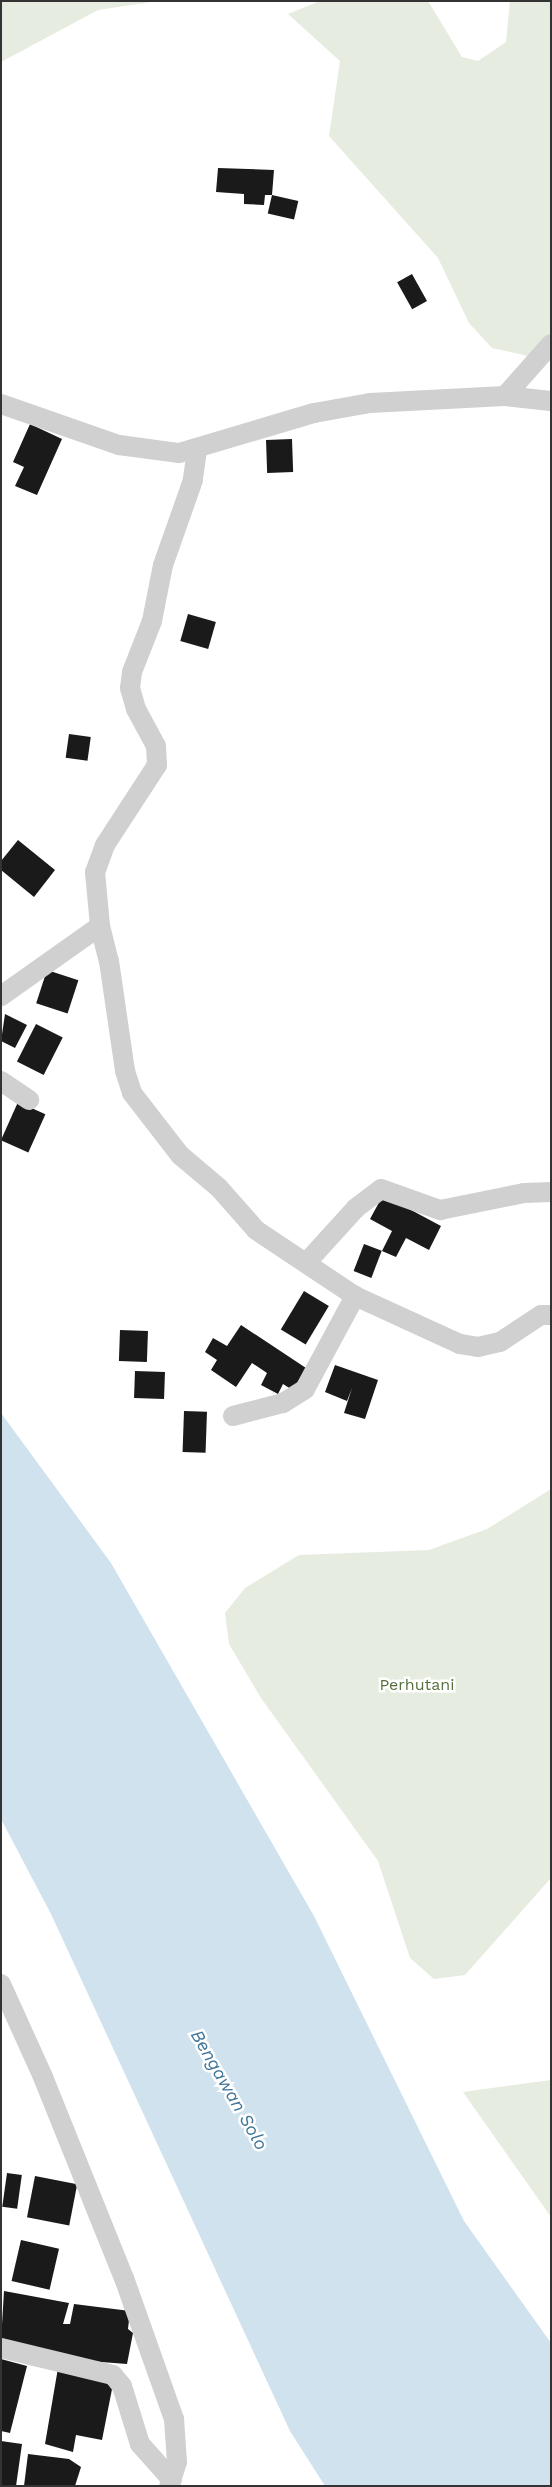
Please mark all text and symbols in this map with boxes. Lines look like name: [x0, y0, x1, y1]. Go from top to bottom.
park label: Perhutani: [379, 1675, 455, 1695]
water label: Bengawan Solo: [186, 2026, 272, 2154]

